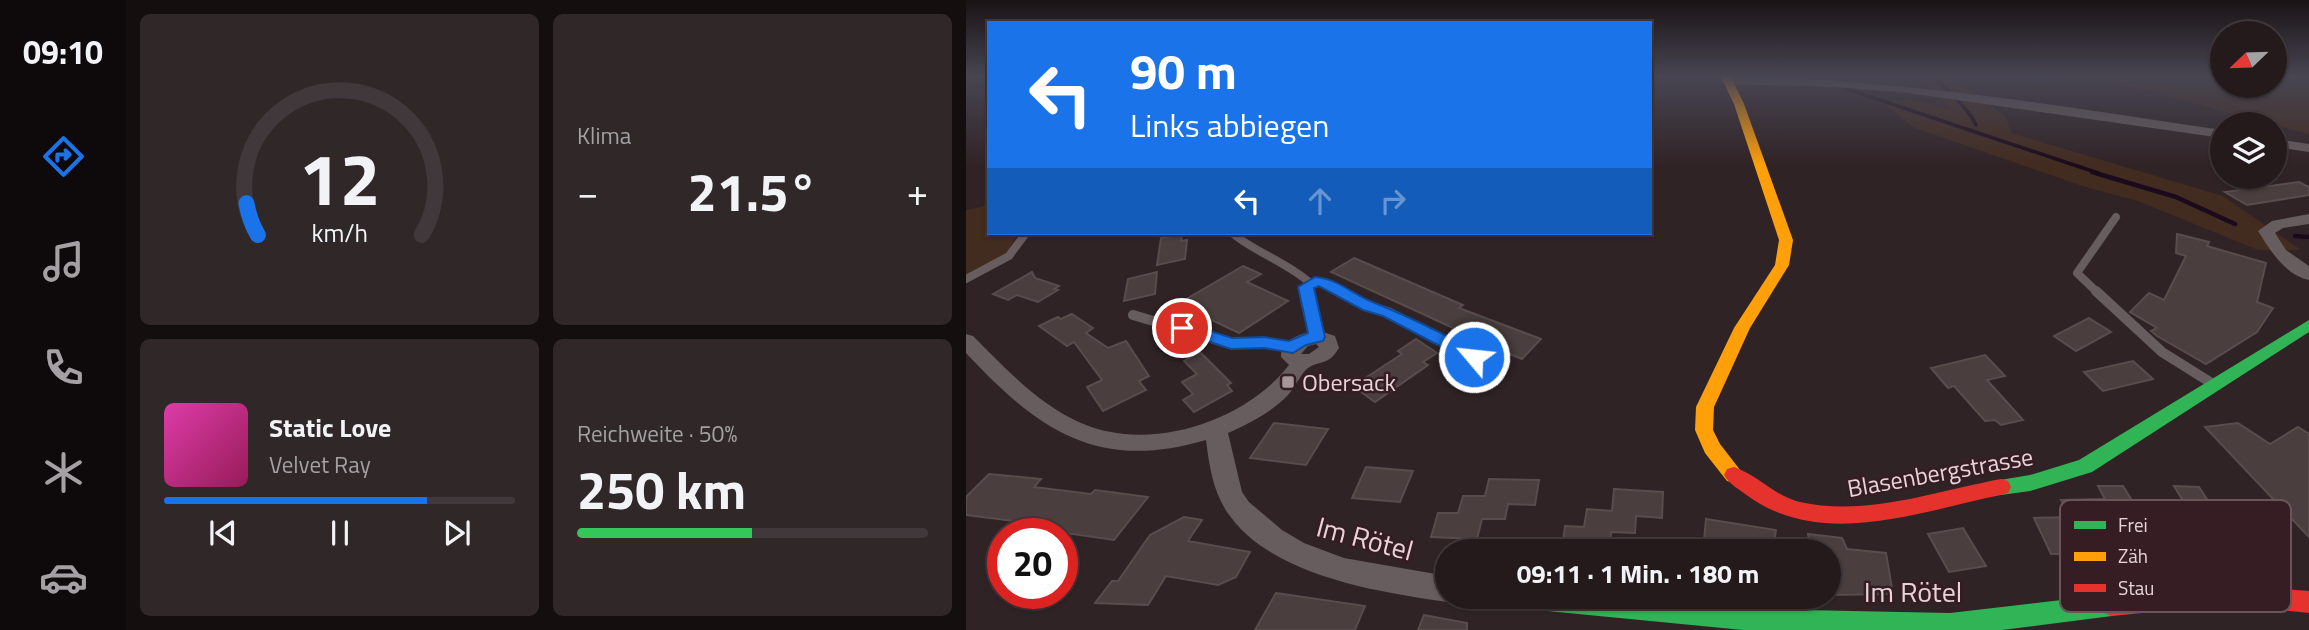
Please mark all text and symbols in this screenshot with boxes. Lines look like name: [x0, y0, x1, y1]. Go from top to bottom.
north arrow: [2210, 21, 2287, 98]
map controls: [2210, 21, 2287, 189]
text: 09:10: [23, 28, 103, 76]
text: 90 m: [1130, 33, 1237, 108]
icon: left: [1015, 49, 1106, 140]
text: Links abbiegen: [1130, 101, 1329, 149]
button: layers: [2210, 112, 2287, 189]
text: Klima: [577, 118, 631, 153]
text: 12: [299, 124, 380, 234]
icon: directions: [39, 132, 88, 181]
text: 21.5°: [688, 152, 817, 231]
text: −: [577, 163, 598, 221]
text: +: [907, 163, 928, 221]
icon: left: [1228, 182, 1266, 220]
icon: ahead: [1301, 182, 1339, 220]
icon: right: [1374, 182, 1412, 220]
text: km/h: [311, 214, 368, 252]
icon: music: [39, 237, 88, 286]
pin: [1152, 298, 1212, 358]
icon: arrive: [1163, 309, 1201, 347]
position arrow: [1437, 320, 1511, 394]
icon: phone: [39, 343, 88, 392]
place label: Obersack: [1302, 364, 1397, 400]
marker: Obersack: [1280, 374, 1296, 390]
text: Static Love: [269, 408, 391, 447]
text: Reichweite · 50%: [577, 416, 737, 451]
street label: Blasenbergstrasse: [1844, 438, 2036, 506]
text: Velvet Ray: [269, 447, 371, 482]
icon: climate: [39, 448, 88, 497]
text: 250 km: [577, 450, 746, 529]
legend: [2060, 500, 2291, 612]
street label: Im Rötel: [1312, 504, 1418, 572]
text: Frei: [2118, 510, 2148, 539]
icon: previous: [204, 514, 242, 552]
icon: pause: [321, 514, 359, 552]
icon: next: [438, 514, 476, 552]
speed limit sign: 20: [987, 518, 1078, 609]
text: Zäh: [2118, 541, 2148, 570]
icon: car: [39, 553, 88, 602]
text: 09:11 · 1 Min. · 180 m: [1517, 554, 1759, 593]
street label: Im Rötel: [1864, 570, 1962, 613]
text: Stau: [2118, 573, 2154, 602]

